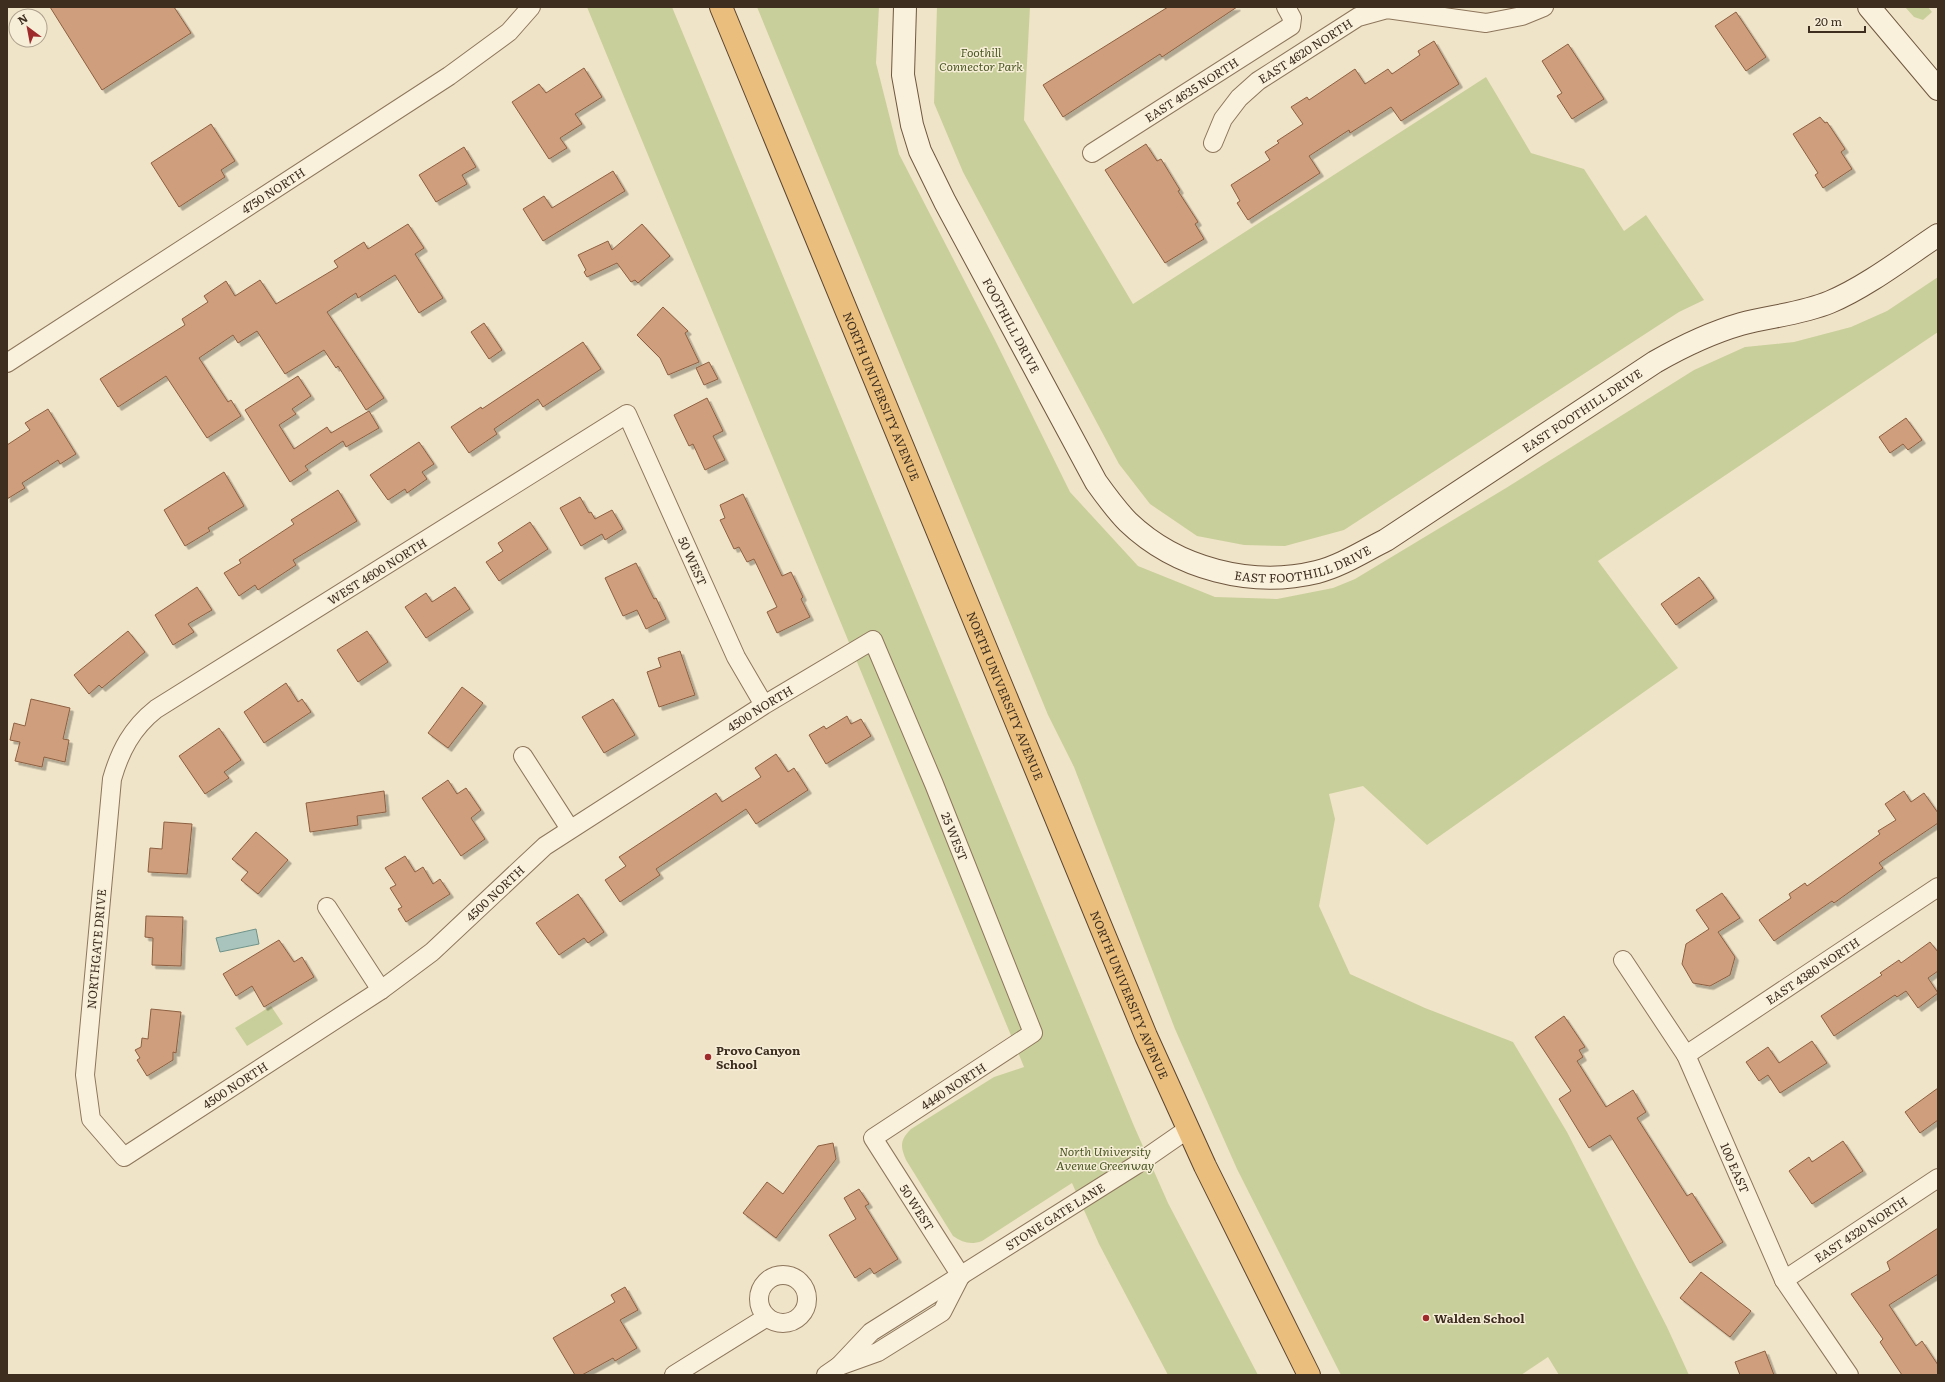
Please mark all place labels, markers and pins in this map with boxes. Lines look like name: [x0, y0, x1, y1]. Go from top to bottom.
place label: Provo Canyon School: [716, 1041, 801, 1073]
marker: Provo Canyon School: [703, 1052, 713, 1062]
place label: Walden School: [1434, 1309, 1525, 1327]
marker: Walden School: [1421, 1313, 1431, 1323]

